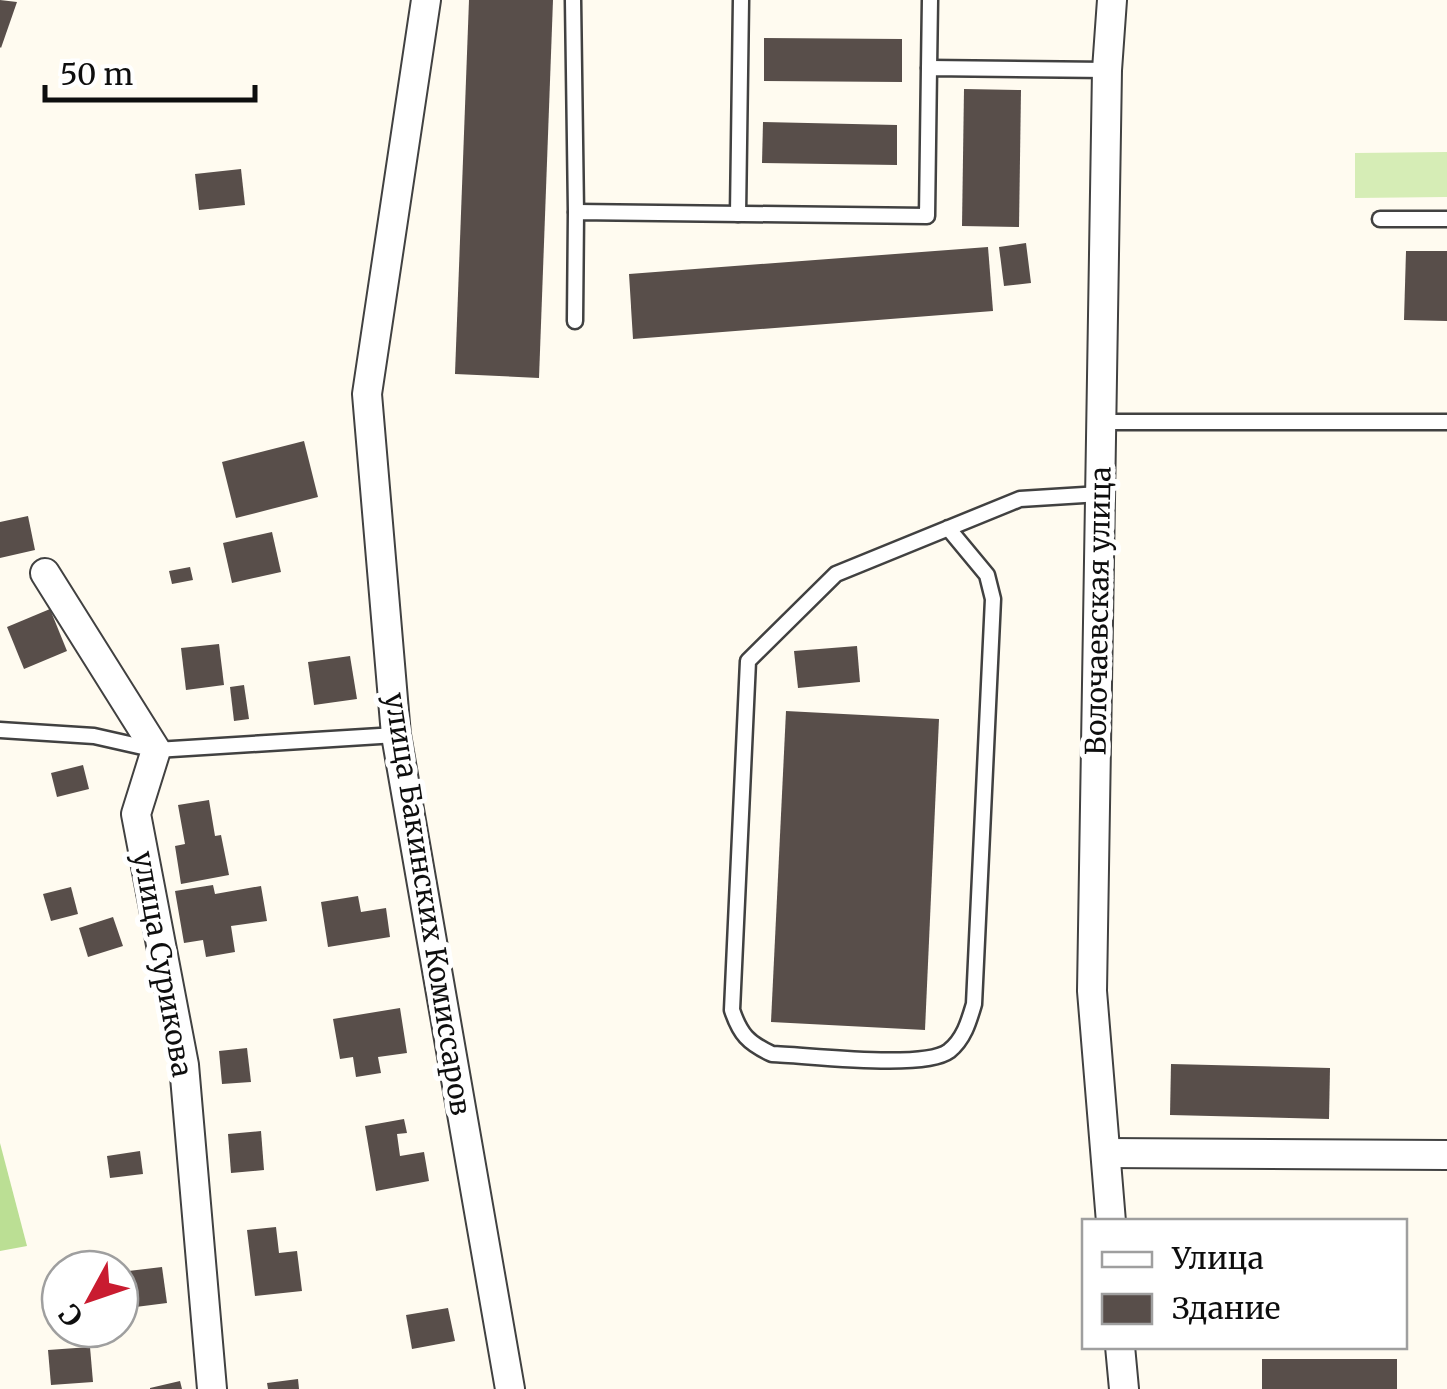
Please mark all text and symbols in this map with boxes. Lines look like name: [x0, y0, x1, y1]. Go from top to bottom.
scale bar: [45, 40, 255, 102]
text: 50 m: [60, 55, 133, 93]
street label: Волочаевская улица: [1077, 466, 1119, 756]
street label: улица Бакинских Комиссаров: [377, 690, 479, 1118]
street label: улица Сурикова: [125, 848, 201, 1080]
legend: [1082, 1219, 1407, 1349]
text: Улица: [1171, 1239, 1264, 1277]
north arrow: [40, 1249, 140, 1349]
text: Здание: [1172, 1289, 1280, 1327]
text: С: [51, 1296, 91, 1334]

